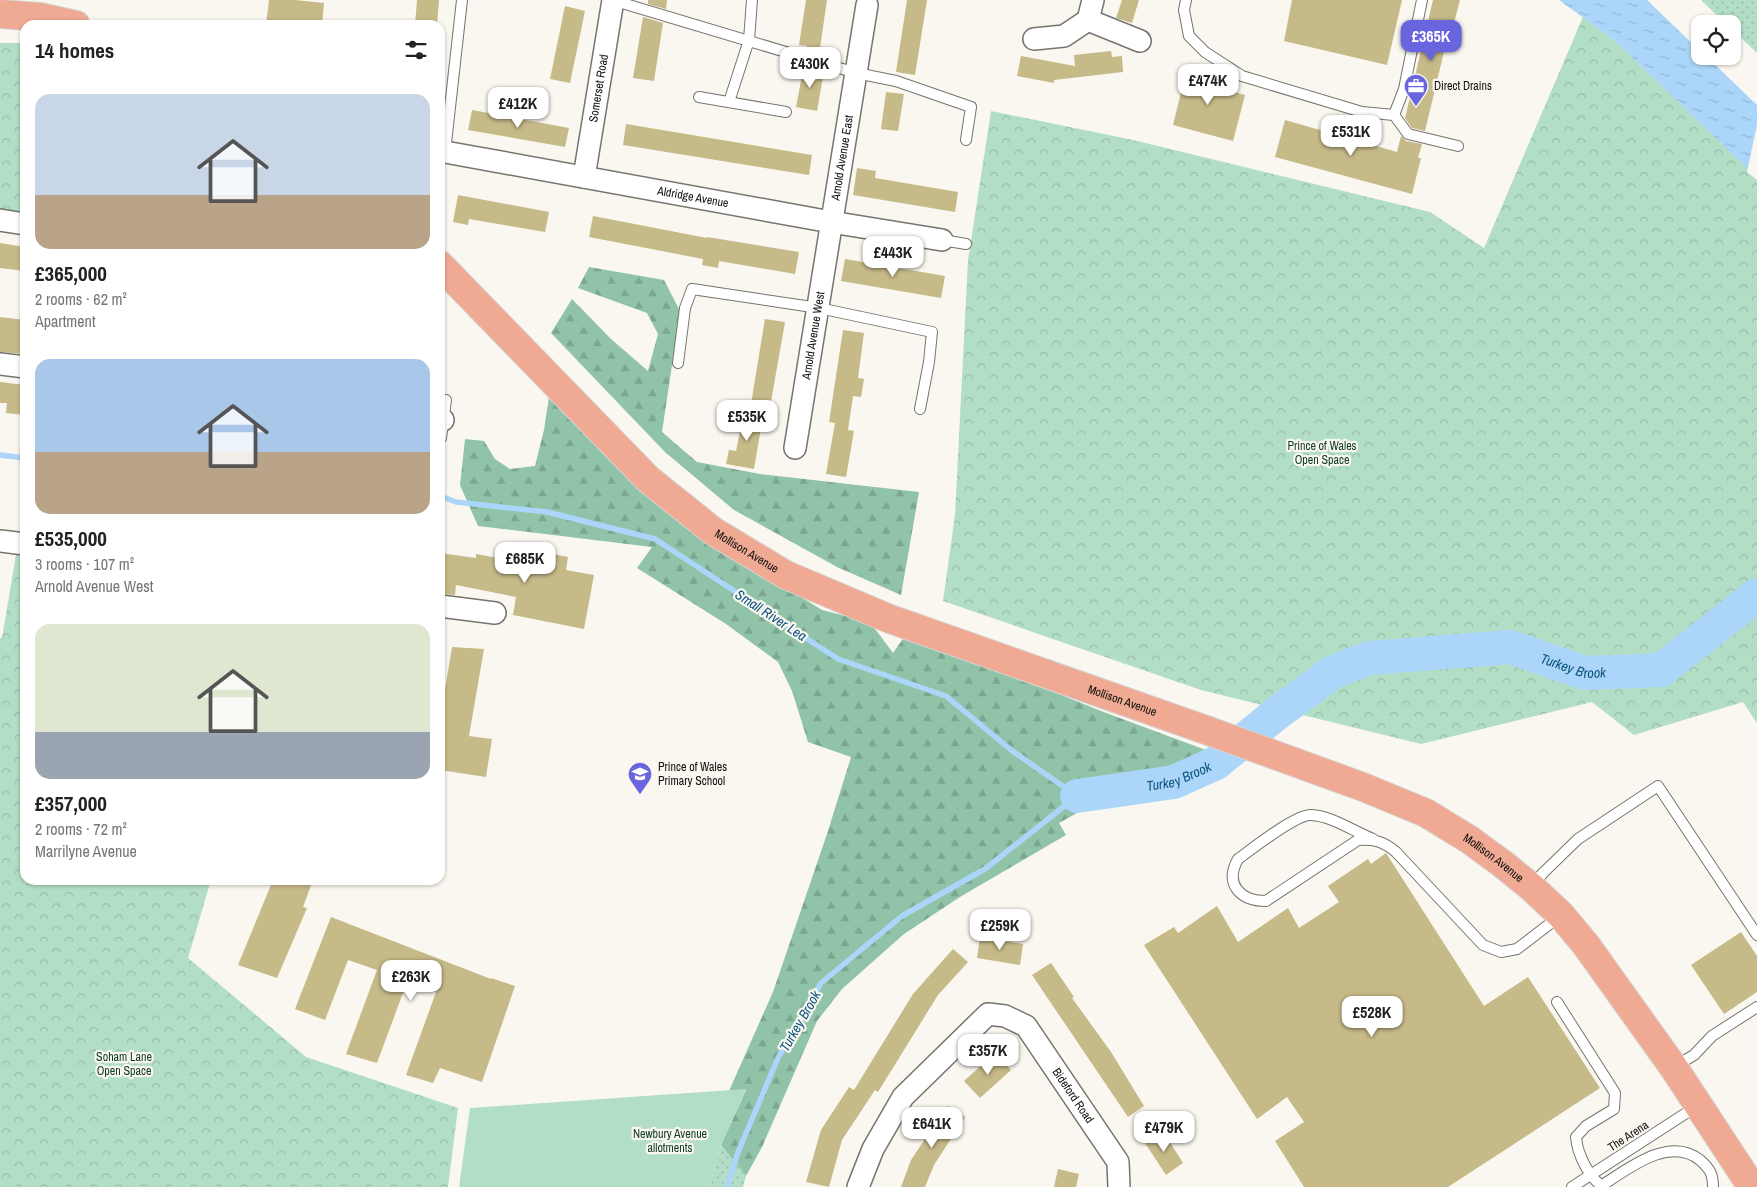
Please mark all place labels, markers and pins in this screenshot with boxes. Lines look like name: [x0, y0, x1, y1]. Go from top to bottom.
pin: £365K: [1396, 20, 1466, 62]
pin: £430K: [775, 46, 845, 89]
pin: £474K: [1173, 64, 1243, 106]
office icon: Direct Drains: [1403, 73, 1429, 107]
place label: Direct Drains: [1434, 78, 1492, 94]
pin: £412K: [483, 86, 553, 129]
pin: £531K: [1316, 114, 1386, 157]
pin: £443K: [858, 236, 928, 278]
pin: £535K: [712, 400, 782, 442]
pin: £685K: [490, 542, 560, 584]
place label: Prince of Wales Primary School: [658, 759, 727, 789]
school or university icon: Prince of Wales Primary School: [627, 761, 653, 795]
pin: £259K: [965, 908, 1035, 951]
pin: £263K: [376, 960, 446, 1002]
pin: £528K: [1337, 996, 1407, 1038]
pin: £357K: [953, 1034, 1023, 1076]
pin: £641K: [897, 1106, 967, 1149]
pin: £479K: [1129, 1110, 1199, 1153]

